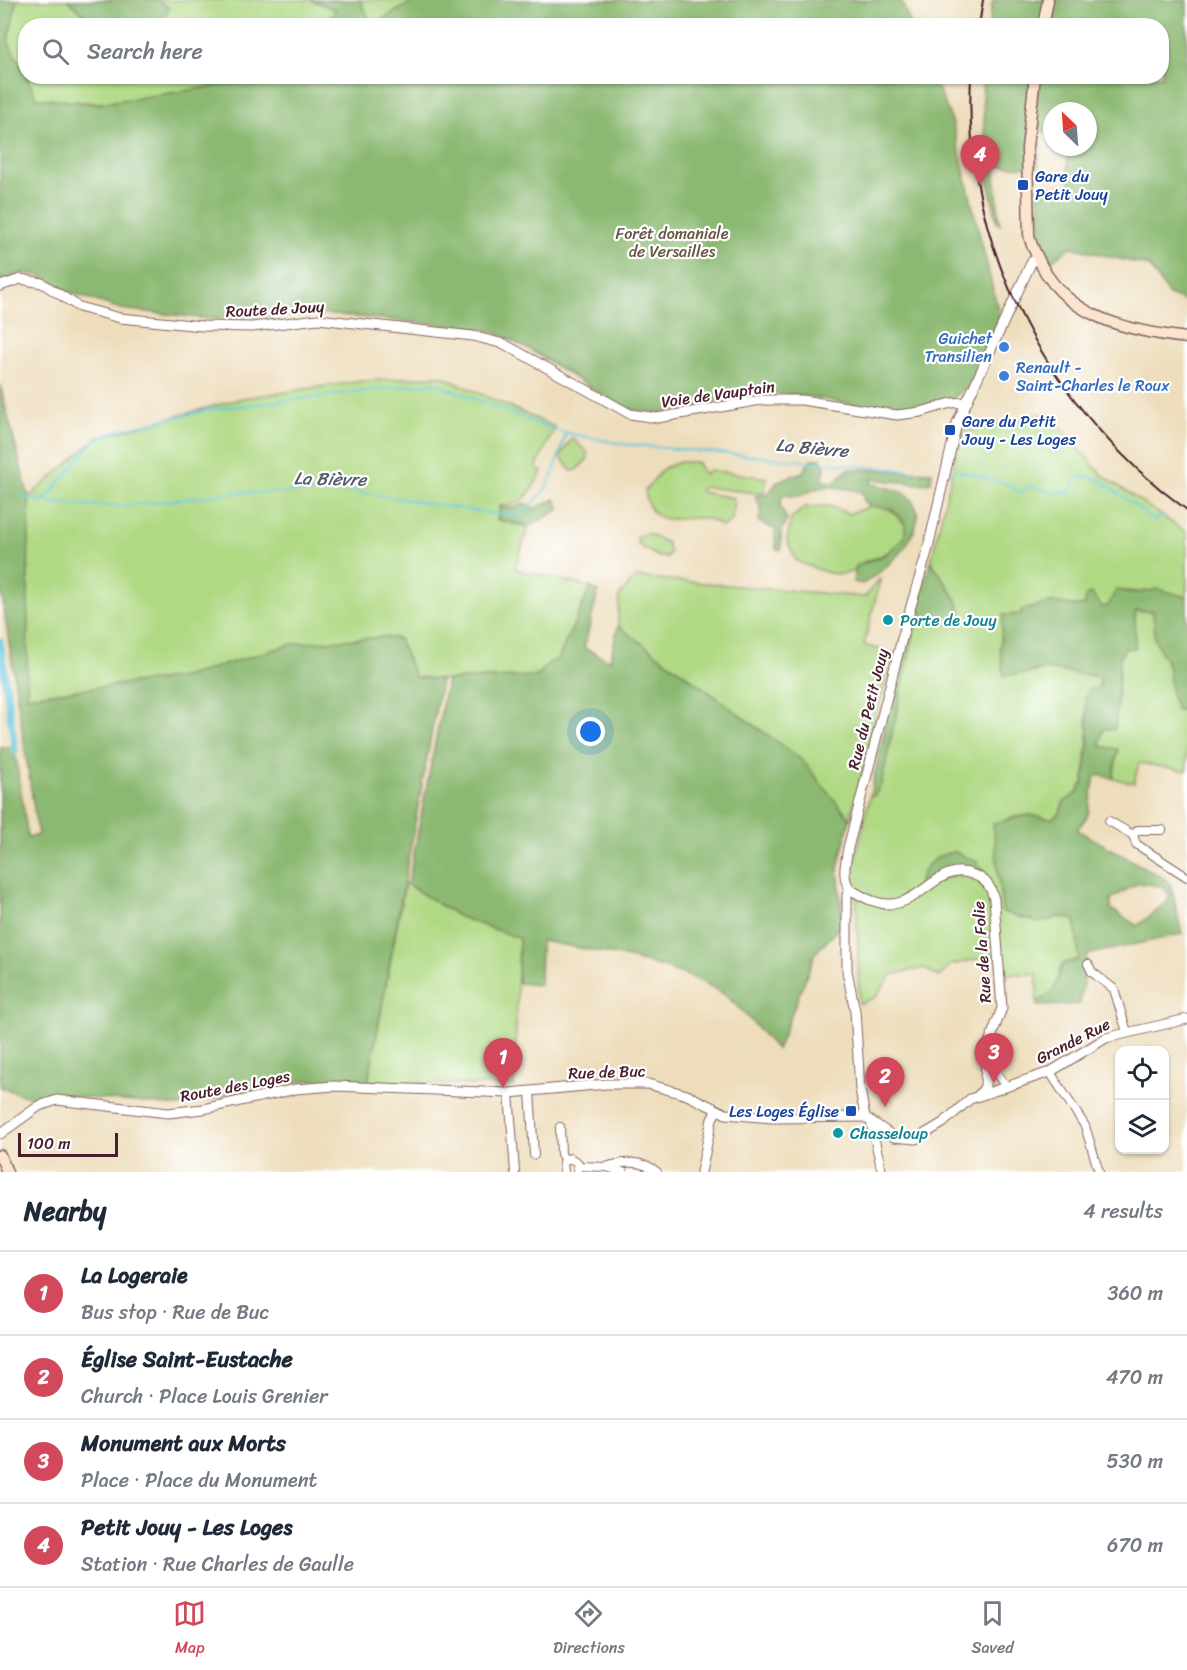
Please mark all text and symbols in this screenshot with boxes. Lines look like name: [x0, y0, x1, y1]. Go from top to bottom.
search box: [18, 18, 1169, 84]
text: Search here: [87, 32, 203, 71]
icon: search: [39, 35, 72, 68]
north arrow: [1043, 102, 1097, 156]
pin: 4: [960, 136, 1000, 185]
place label: Gare du Petit Jouy: [1035, 162, 1108, 209]
marker: Gare du Petit Jouy: [1016, 178, 1030, 192]
park label: Forêt domaniale de Versailles: [615, 219, 729, 266]
street label: Route de Jouy: [225, 292, 326, 326]
place label: Guichet Transilien: [925, 324, 993, 371]
marker: Guichet Transilien: [997, 340, 1011, 354]
place label: Renault - Saint-Charles le Roux: [1016, 353, 1170, 400]
marker: Renault - Saint-Charles le Roux: [997, 369, 1011, 383]
street label: Voie de Vauptain: [659, 372, 777, 416]
place label: Gare du Petit Jouy - Les Loges: [961, 407, 1077, 454]
marker: Gare du Petit Jouy - Les Loges: [943, 423, 957, 437]
water label: La Bièvre: [775, 429, 852, 467]
water label: La Bièvre: [294, 462, 369, 496]
place label: Porte de Jouy: [900, 606, 997, 635]
marker: Porte de Jouy: [881, 613, 895, 627]
street label: Rue du Petit Jouy: [839, 645, 897, 773]
your location: [576, 717, 605, 746]
street label: Rue de la Folie: [964, 900, 1000, 1004]
street label: Grande Rue: [1031, 1010, 1115, 1072]
pin: 3: [974, 1034, 1014, 1083]
pin: 1: [484, 1038, 522, 1088]
map controls: [1115, 1046, 1169, 1154]
button: locate: [1115, 1046, 1169, 1100]
street label: Rue de Buc: [568, 1056, 646, 1088]
pin: 2: [866, 1058, 904, 1107]
street label: Route des Loges: [178, 1061, 293, 1111]
place label: Les Loges Église: [729, 1097, 839, 1126]
button: layers: [1115, 1100, 1169, 1154]
marker: Les Loges Église: [844, 1104, 858, 1118]
place label: Chasseloup: [850, 1119, 929, 1148]
marker: Chasseloup: [831, 1126, 845, 1140]
text: 100 m: [27, 1129, 71, 1158]
scale bar: [18, 1130, 118, 1158]
text: Nearby: [24, 1188, 106, 1234]
text: 4 results: [1083, 1194, 1163, 1229]
text: La Logeraie: [81, 1256, 188, 1295]
text: 1: [39, 1276, 48, 1311]
text: 360 m: [1107, 1276, 1163, 1311]
text: Bus stop · Rue de Buc: [81, 1295, 270, 1330]
text: Église Saint-Eustache: [81, 1340, 293, 1379]
text: 2: [38, 1360, 49, 1395]
text: 470 m: [1106, 1360, 1163, 1395]
text: Church · Place Louis Grenier: [81, 1379, 327, 1414]
text: Monument aux Morts: [81, 1424, 286, 1463]
text: 3: [38, 1444, 49, 1479]
text: 530 m: [1107, 1444, 1163, 1479]
text: Place · Place du Monument: [81, 1463, 317, 1498]
text: Petit Jouy - Les Loges: [81, 1508, 292, 1547]
text: 4: [37, 1528, 50, 1563]
text: 670 m: [1107, 1528, 1163, 1563]
text: Station · Rue Charles de Gaulle: [81, 1547, 354, 1582]
tab: Map: [173, 1597, 206, 1662]
tab: Directions: [553, 1597, 625, 1662]
tab: Saved: [971, 1597, 1014, 1662]

